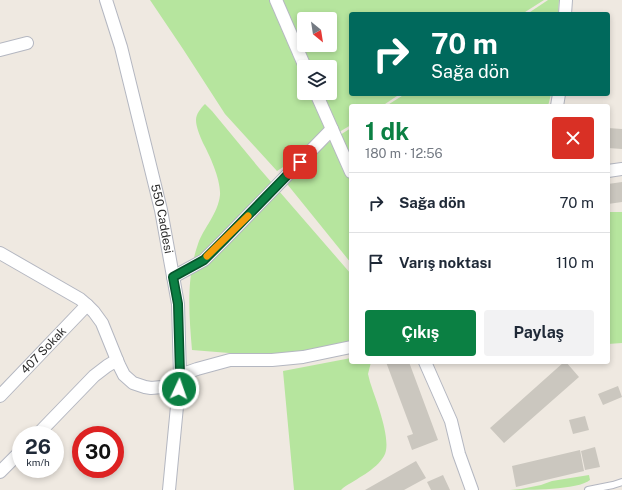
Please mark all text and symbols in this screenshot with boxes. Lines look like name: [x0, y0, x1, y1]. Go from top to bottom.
north arrow: [297, 12, 337, 52]
map controls: [297, 12, 337, 100]
text: 70 m: [431, 27, 498, 60]
icon: right: [365, 28, 417, 80]
button: layers: [297, 60, 337, 100]
text: Sağa dön: [431, 61, 509, 82]
text: 1 dk: [365, 117, 409, 145]
button: close: [552, 117, 594, 159]
pin: [283, 145, 317, 179]
text: 180 m · 12:56: [365, 146, 443, 161]
icon: arrive: [289, 151, 311, 173]
street label: 550 Caddesi: [148, 183, 176, 255]
icon: right: [365, 192, 387, 214]
text: Sağa dön: [399, 194, 465, 211]
text: 70 m: [559, 194, 594, 211]
icon: arrive: [365, 252, 387, 274]
text: Varış noktası: [399, 254, 491, 271]
text: 110 m: [556, 254, 594, 271]
button: Çıkış: [365, 310, 476, 356]
button: Paylaş: [484, 310, 594, 356]
street label: 407 Sokak: [18, 324, 69, 377]
position arrow: [158, 368, 200, 410]
speed limit sign: 30: [72, 426, 124, 478]
text: 26: [25, 435, 51, 459]
text: km/h: [26, 456, 50, 468]

